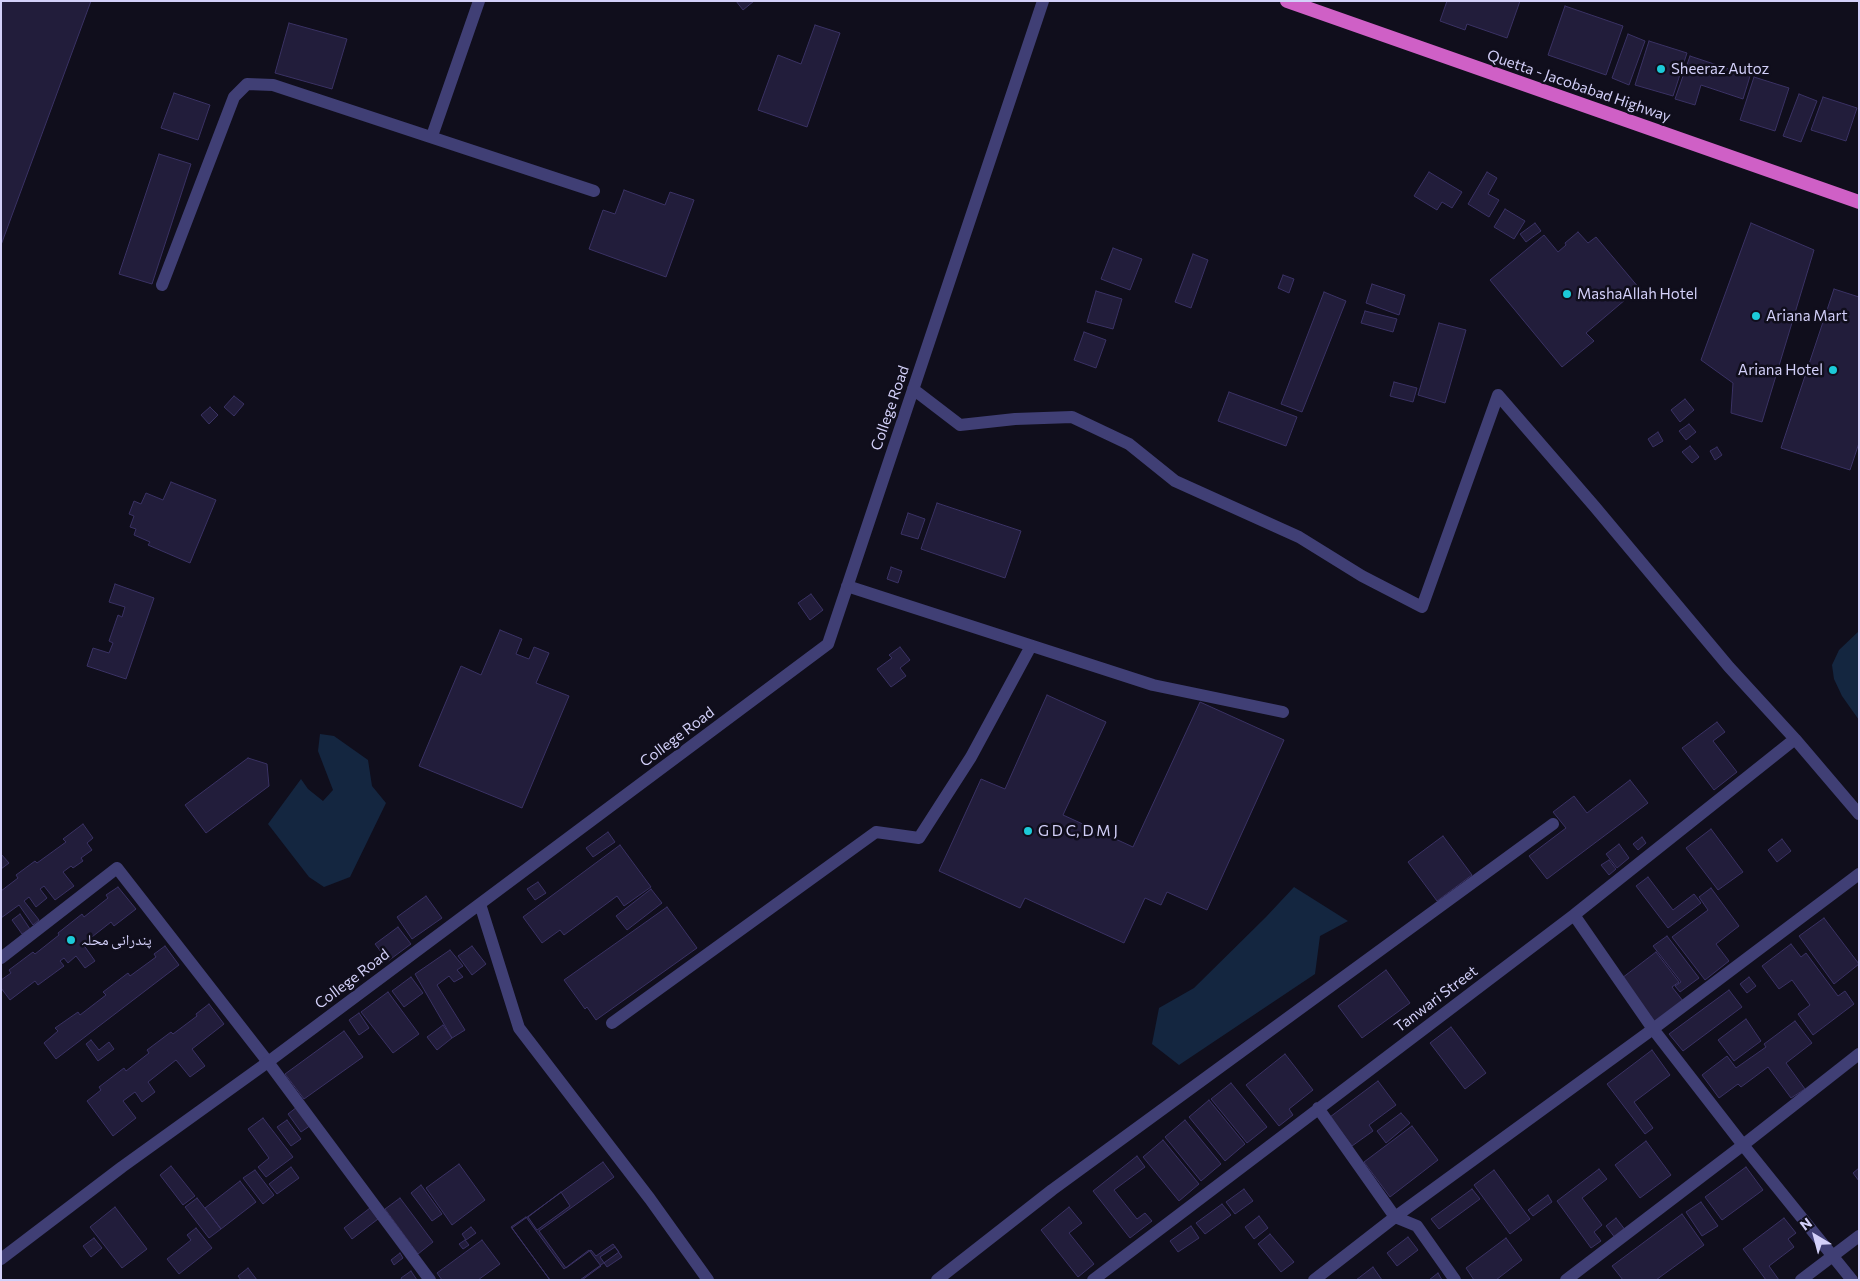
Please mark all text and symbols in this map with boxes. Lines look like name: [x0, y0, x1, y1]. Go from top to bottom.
street label: Quetta - Jacobabad Highway: [1485, 46, 1673, 126]
place label: Sheeraz Autoz: [1671, 60, 1769, 78]
marker: Sheeraz Autoz: [1655, 63, 1667, 75]
place label: MashaAllah Hotel: [1577, 285, 1697, 303]
marker: MashaAllah Hotel: [1561, 288, 1573, 300]
place label: Ariana Mart: [1766, 307, 1848, 325]
marker: Ariana Mart: [1750, 310, 1762, 322]
place label: Ariana Hotel: [1738, 361, 1823, 379]
street label: College Road: [867, 363, 913, 453]
marker: Ariana Hotel: [1827, 364, 1839, 376]
street label: College Road: [636, 703, 718, 771]
place label: G D C, D M J: [1038, 822, 1118, 840]
marker: G D C, D M J: [1022, 825, 1034, 837]
place label: پندرانی محلہ: [81, 931, 152, 949]
marker: پندرانی محلہ: [65, 934, 77, 946]
street label: College Road: [311, 945, 393, 1013]
street label: Tanwari Street: [1391, 962, 1481, 1036]
north arrow: [1790, 1211, 1840, 1261]
text: N: [1796, 1214, 1815, 1234]

